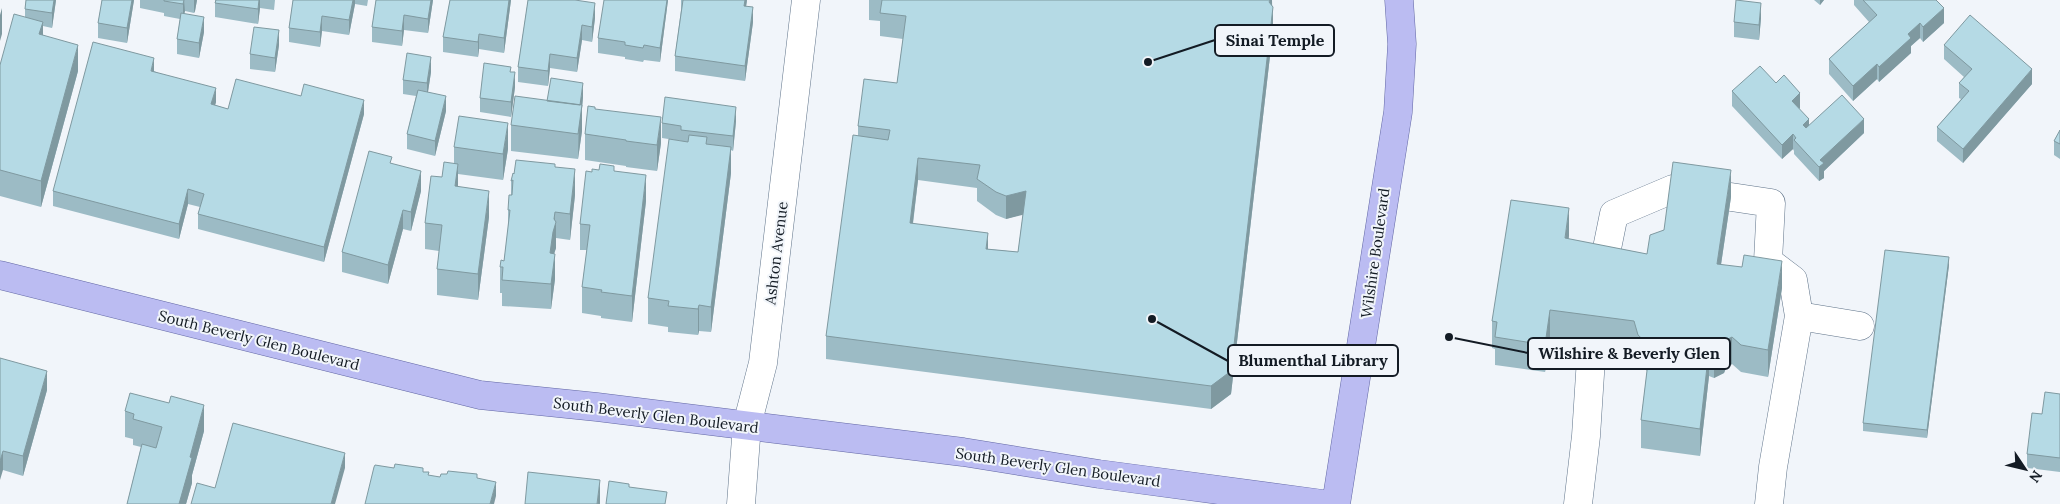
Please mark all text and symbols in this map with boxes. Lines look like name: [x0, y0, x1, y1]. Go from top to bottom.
callout: Sinai Temple: [1215, 25, 1334, 56]
text: Sinai Temple: [1226, 30, 1325, 50]
street label: Wilshire Boulevard: [1356, 187, 1394, 319]
street label: Ashton Avenue: [760, 200, 792, 307]
street label: South Beverly Glen Boulevard: [156, 306, 362, 374]
callout: Wilshire & Beverly Glen: [1528, 338, 1730, 369]
text: Wilshire & Beverly Glen: [1538, 343, 1720, 363]
callout: Blumenthal Library: [1228, 345, 1398, 376]
text: Blumenthal Library: [1238, 350, 1388, 370]
street label: South Beverly Glen Boulevard: [552, 393, 760, 437]
street label: South Beverly Glen Boulevard: [954, 443, 1162, 491]
north arrow: [2000, 444, 2050, 494]
text: N: [2025, 467, 2046, 486]

